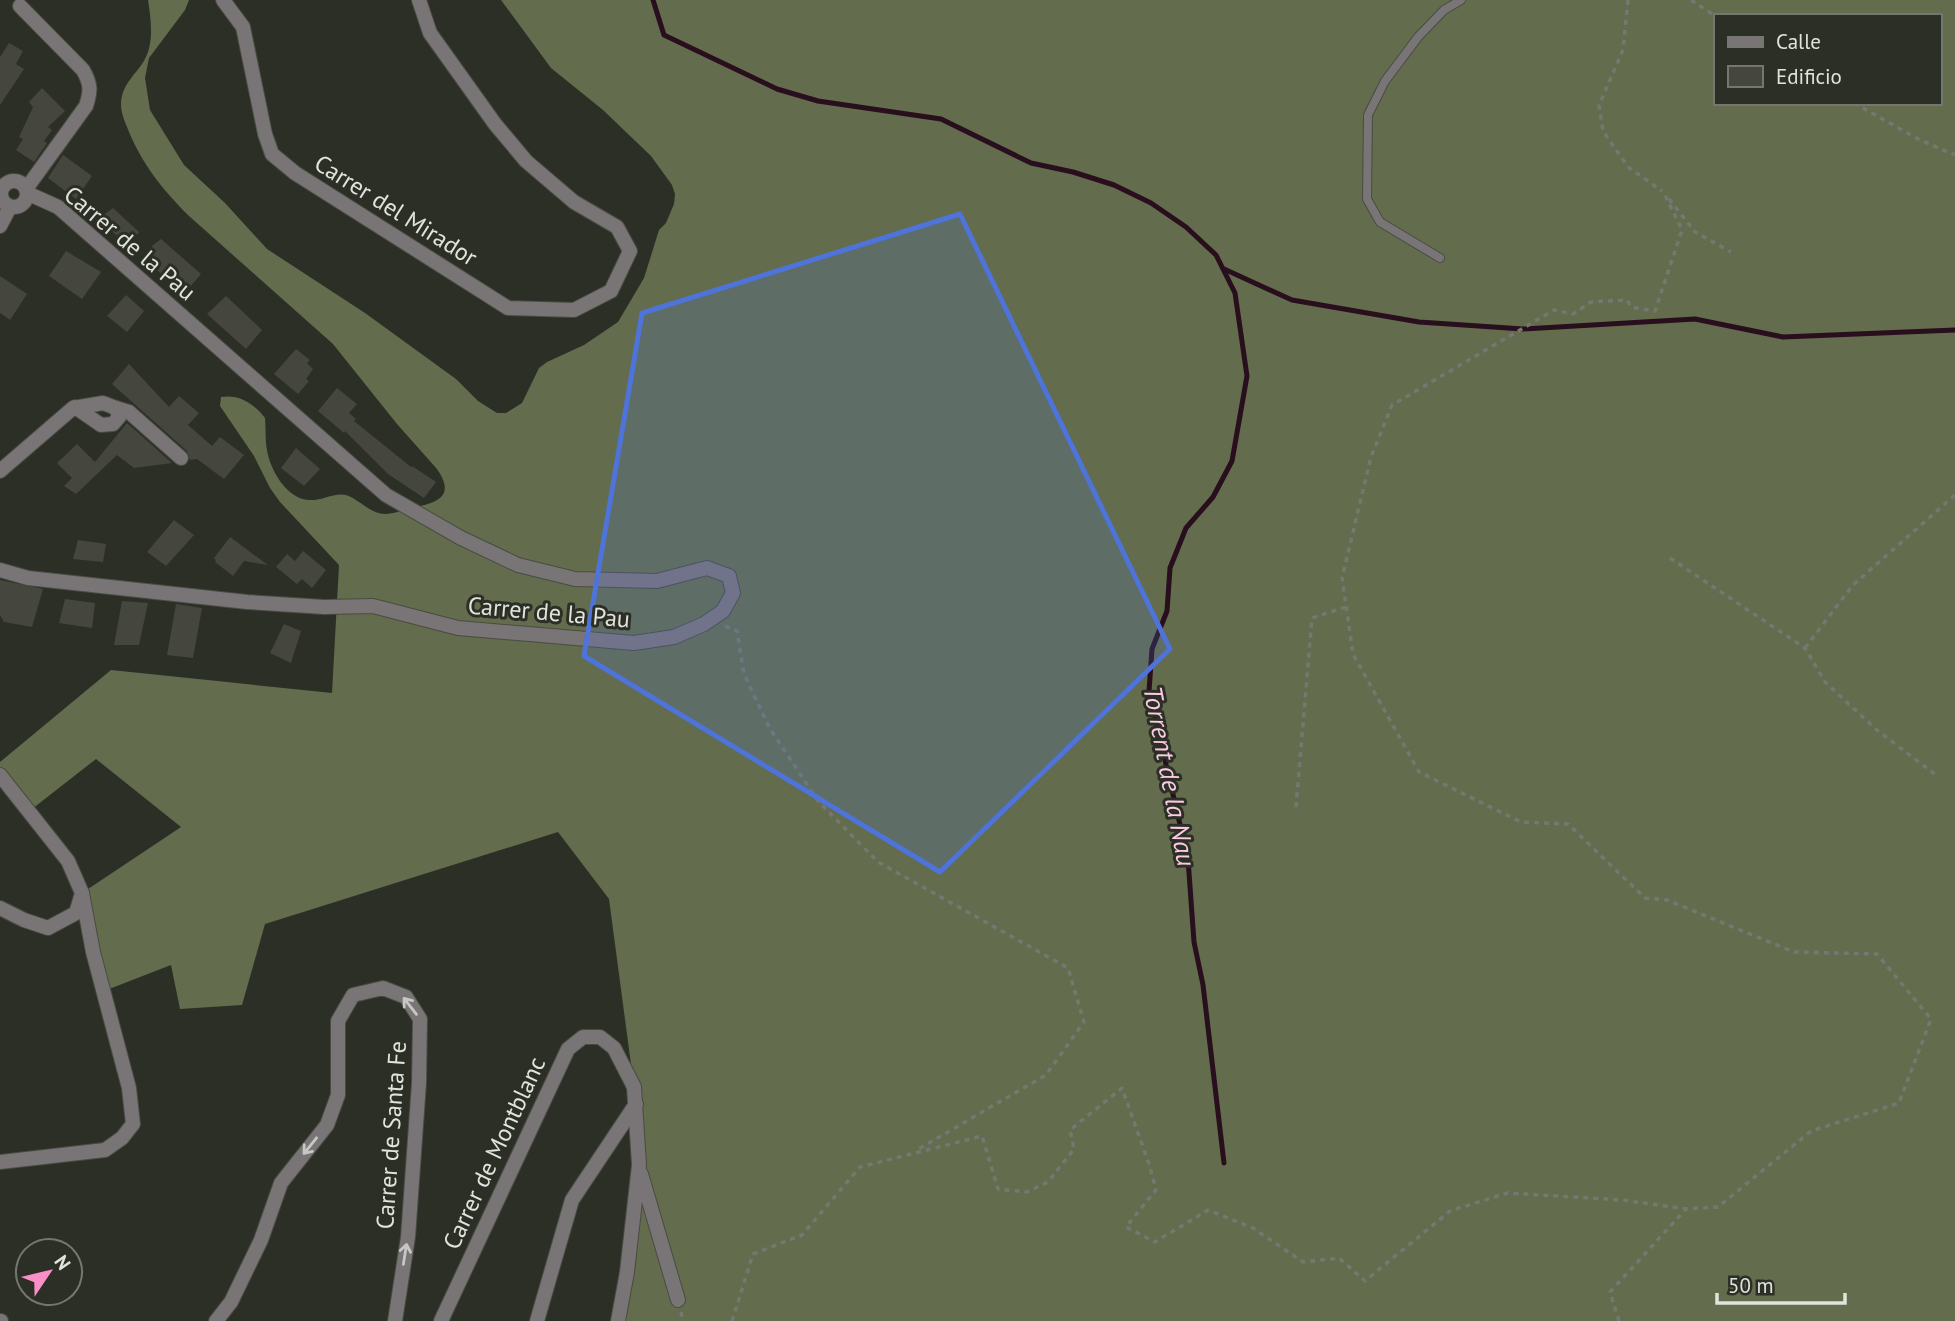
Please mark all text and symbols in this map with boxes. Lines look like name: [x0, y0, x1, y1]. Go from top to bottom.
legend: [1714, 14, 1941, 105]
text: Calle: [1776, 28, 1821, 55]
text: Edificio: [1776, 63, 1842, 90]
street label: Carrer del Mirador: [309, 148, 483, 272]
street label: Carrer de la Pau: [58, 179, 202, 307]
street label: Carrer de la Pau: [467, 589, 631, 635]
water label: Torrent de la Nau: [1136, 683, 1204, 869]
one-way arrow: [403, 997, 418, 1015]
street label: Carrer de Santa Fe: [369, 1040, 413, 1230]
street label: Carrer de Montblanc: [436, 1052, 552, 1254]
one-way arrow: [303, 1136, 318, 1154]
north arrow: [14, 1237, 84, 1307]
one-way arrow: [399, 1243, 412, 1265]
text: N: [50, 1250, 76, 1274]
scale bar: [1717, 1262, 1845, 1306]
text: 50 m: [1728, 1272, 1774, 1299]

